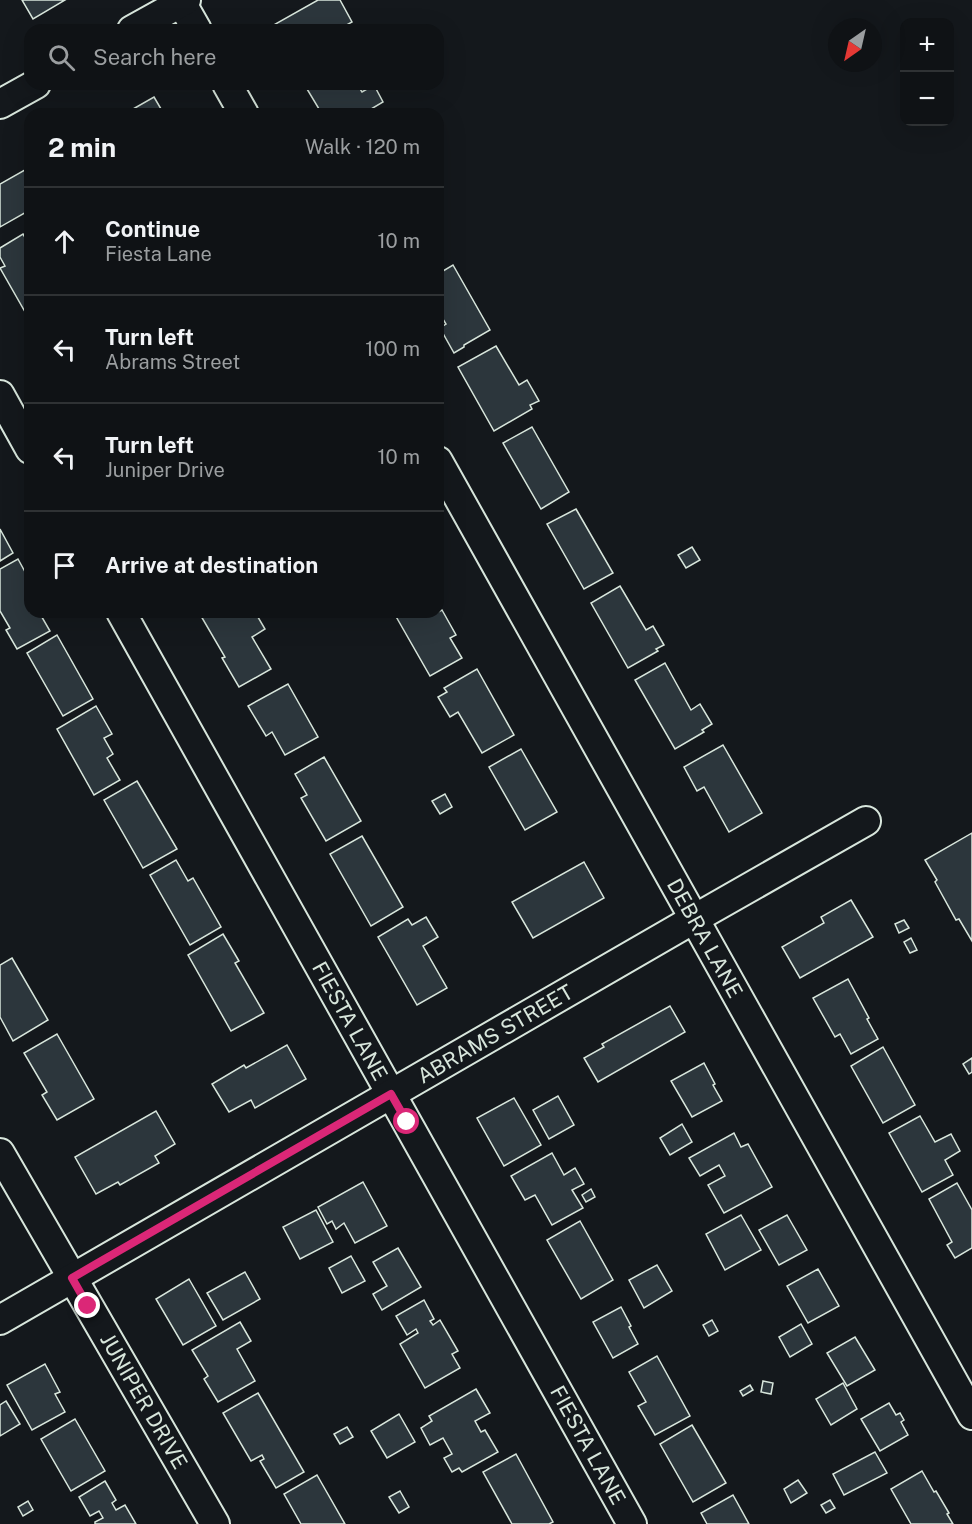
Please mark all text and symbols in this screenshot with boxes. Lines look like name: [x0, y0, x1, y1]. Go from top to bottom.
north arrow: [828, 18, 882, 72]
map controls: [900, 18, 954, 126]
button: +: [900, 18, 954, 72]
search box: [24, 24, 444, 90]
icon: search: [45, 41, 78, 74]
text: Search here: [93, 44, 217, 70]
button: −: [900, 72, 954, 126]
text: 2 min: [48, 132, 116, 163]
text: Walk · 120 m: [305, 135, 420, 159]
text: Continue: [105, 216, 200, 242]
icon: ahead: [48, 225, 81, 258]
text: 10 m: [377, 229, 420, 253]
text: Fiesta Lane: [105, 242, 212, 266]
text: Turn left: [105, 324, 194, 350]
icon: left: [48, 333, 81, 366]
text: 100 m: [365, 337, 420, 361]
text: Abrams Street: [105, 350, 240, 374]
text: Turn left: [105, 432, 194, 458]
icon: left: [48, 441, 81, 474]
text: 10 m: [377, 445, 420, 469]
text: Juniper Drive: [105, 458, 225, 482]
icon: arrive: [48, 549, 81, 582]
text: Arrive at destination: [105, 552, 318, 578]
street label: DEBRA LANE: [662, 874, 748, 1002]
street label: FIESTA LANE: [307, 957, 393, 1085]
street label: ABRAMS STREET: [413, 979, 577, 1089]
route start: [393, 1108, 419, 1134]
route end: [74, 1292, 100, 1318]
street label: JUNIPER DRIVE: [95, 1329, 193, 1473]
street label: FIESTA LANE: [545, 1381, 631, 1509]

